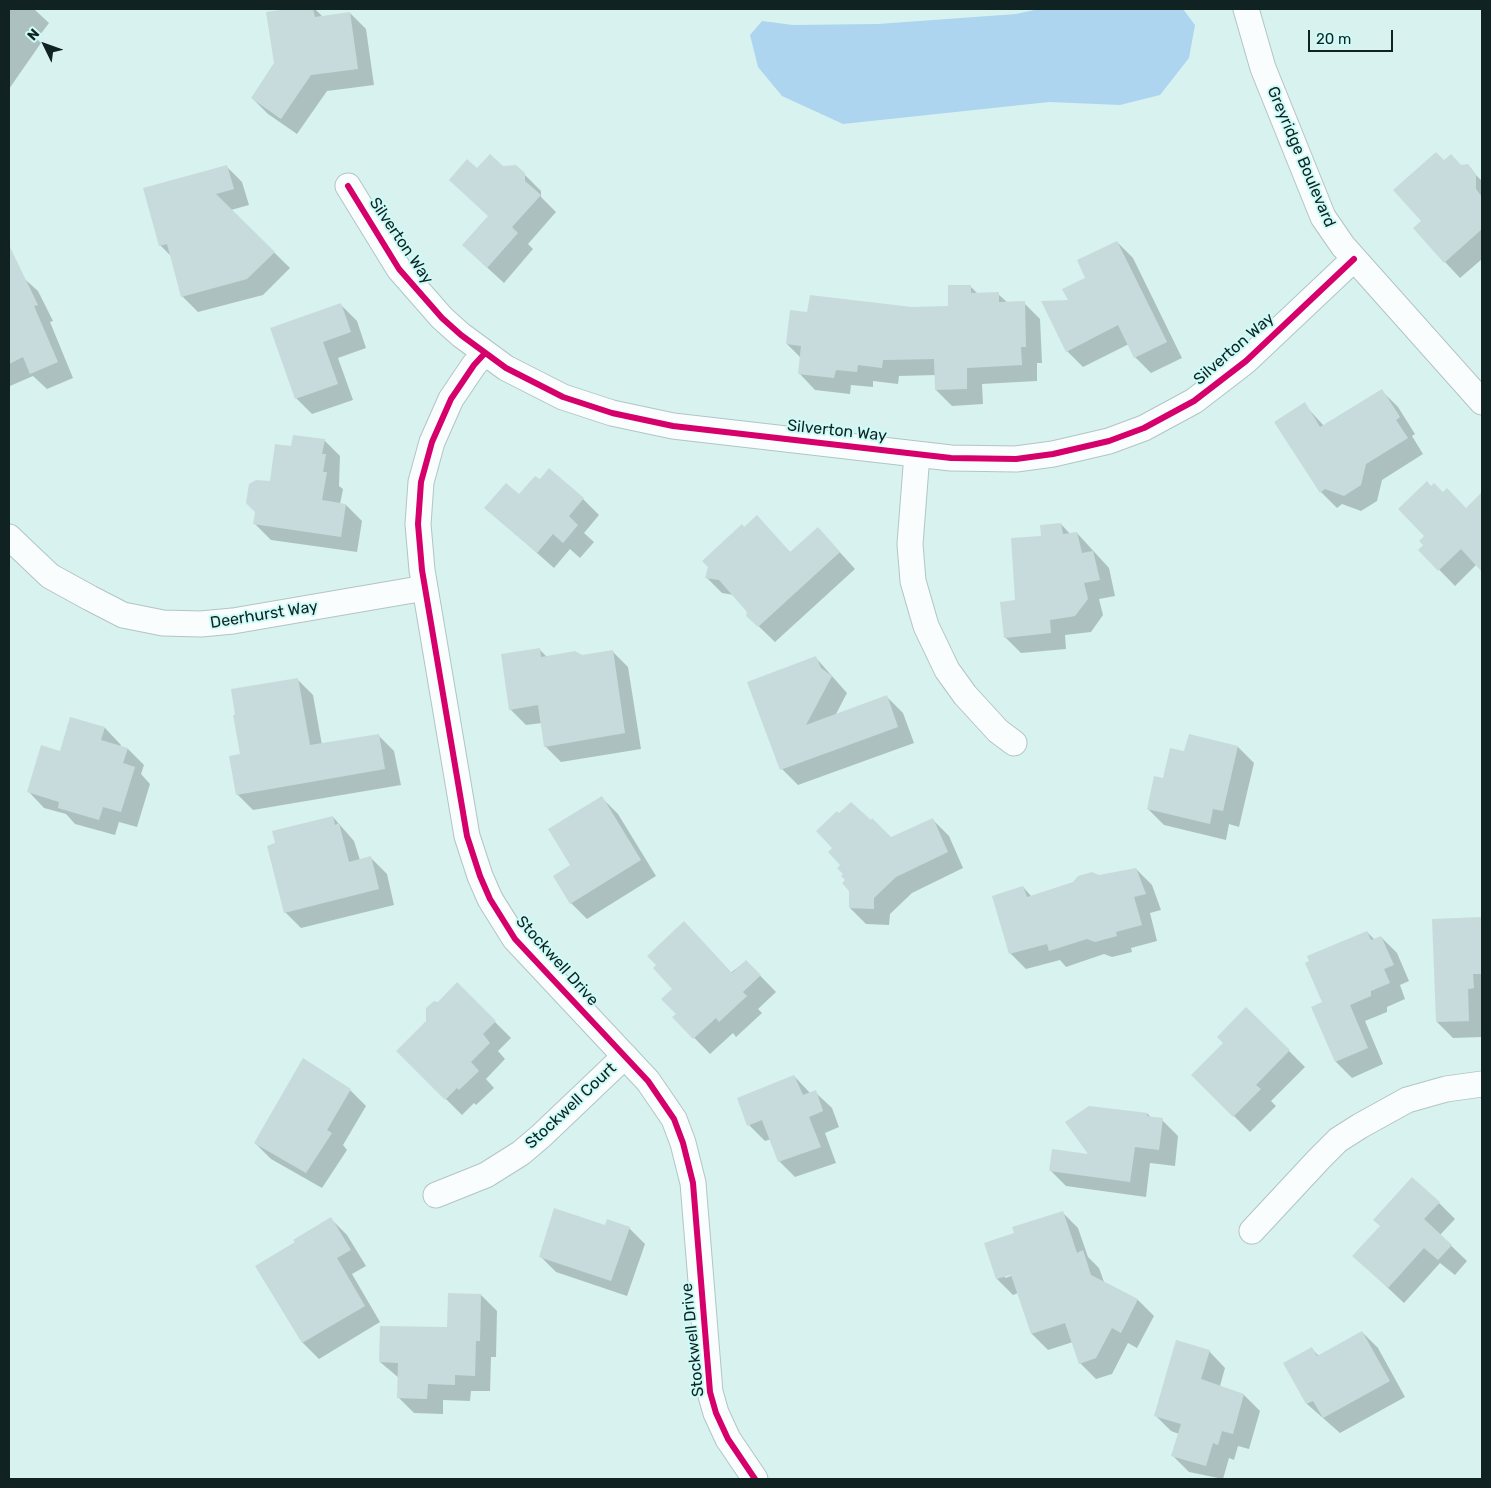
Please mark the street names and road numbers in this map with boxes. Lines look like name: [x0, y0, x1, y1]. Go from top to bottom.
street label: Greyridge Boulevard: [1263, 84, 1339, 230]
street label: Silverton Way: [365, 194, 437, 288]
street label: Silverton Way: [1190, 309, 1278, 389]
street label: Silverton Way: [786, 416, 888, 446]
street label: Deerhurst Way: [209, 597, 319, 633]
street label: Stockwell Drive: [512, 912, 602, 1010]
street label: Stockwell Court: [521, 1059, 621, 1153]
street label: Stockwell Drive: [677, 1282, 709, 1398]

